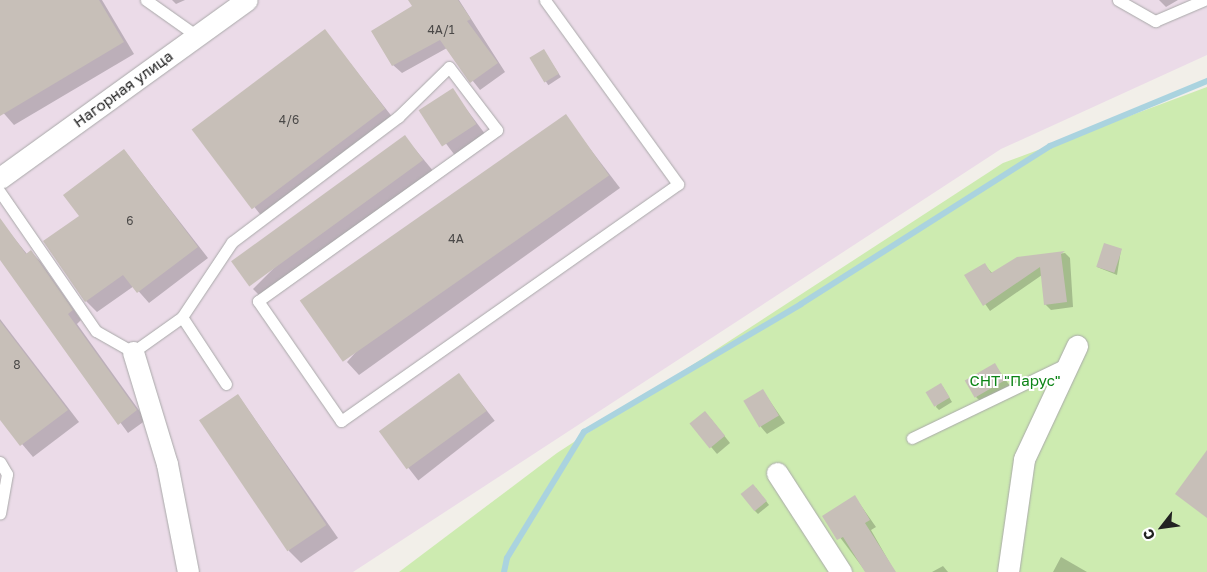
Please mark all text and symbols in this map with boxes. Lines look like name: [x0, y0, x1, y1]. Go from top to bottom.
house number: 4А/1: [428, 23, 454, 37]
street label: Нагорная улица: [70, 47, 176, 131]
house number: 4/6: [279, 113, 299, 127]
house number: 6: [126, 214, 134, 228]
house number: 4А: [448, 232, 464, 246]
house number: 8: [13, 358, 21, 372]
park label: СНТ "Парус": [969, 372, 1061, 390]
north arrow: [1137, 502, 1187, 552]
text: С: [1139, 526, 1158, 543]

